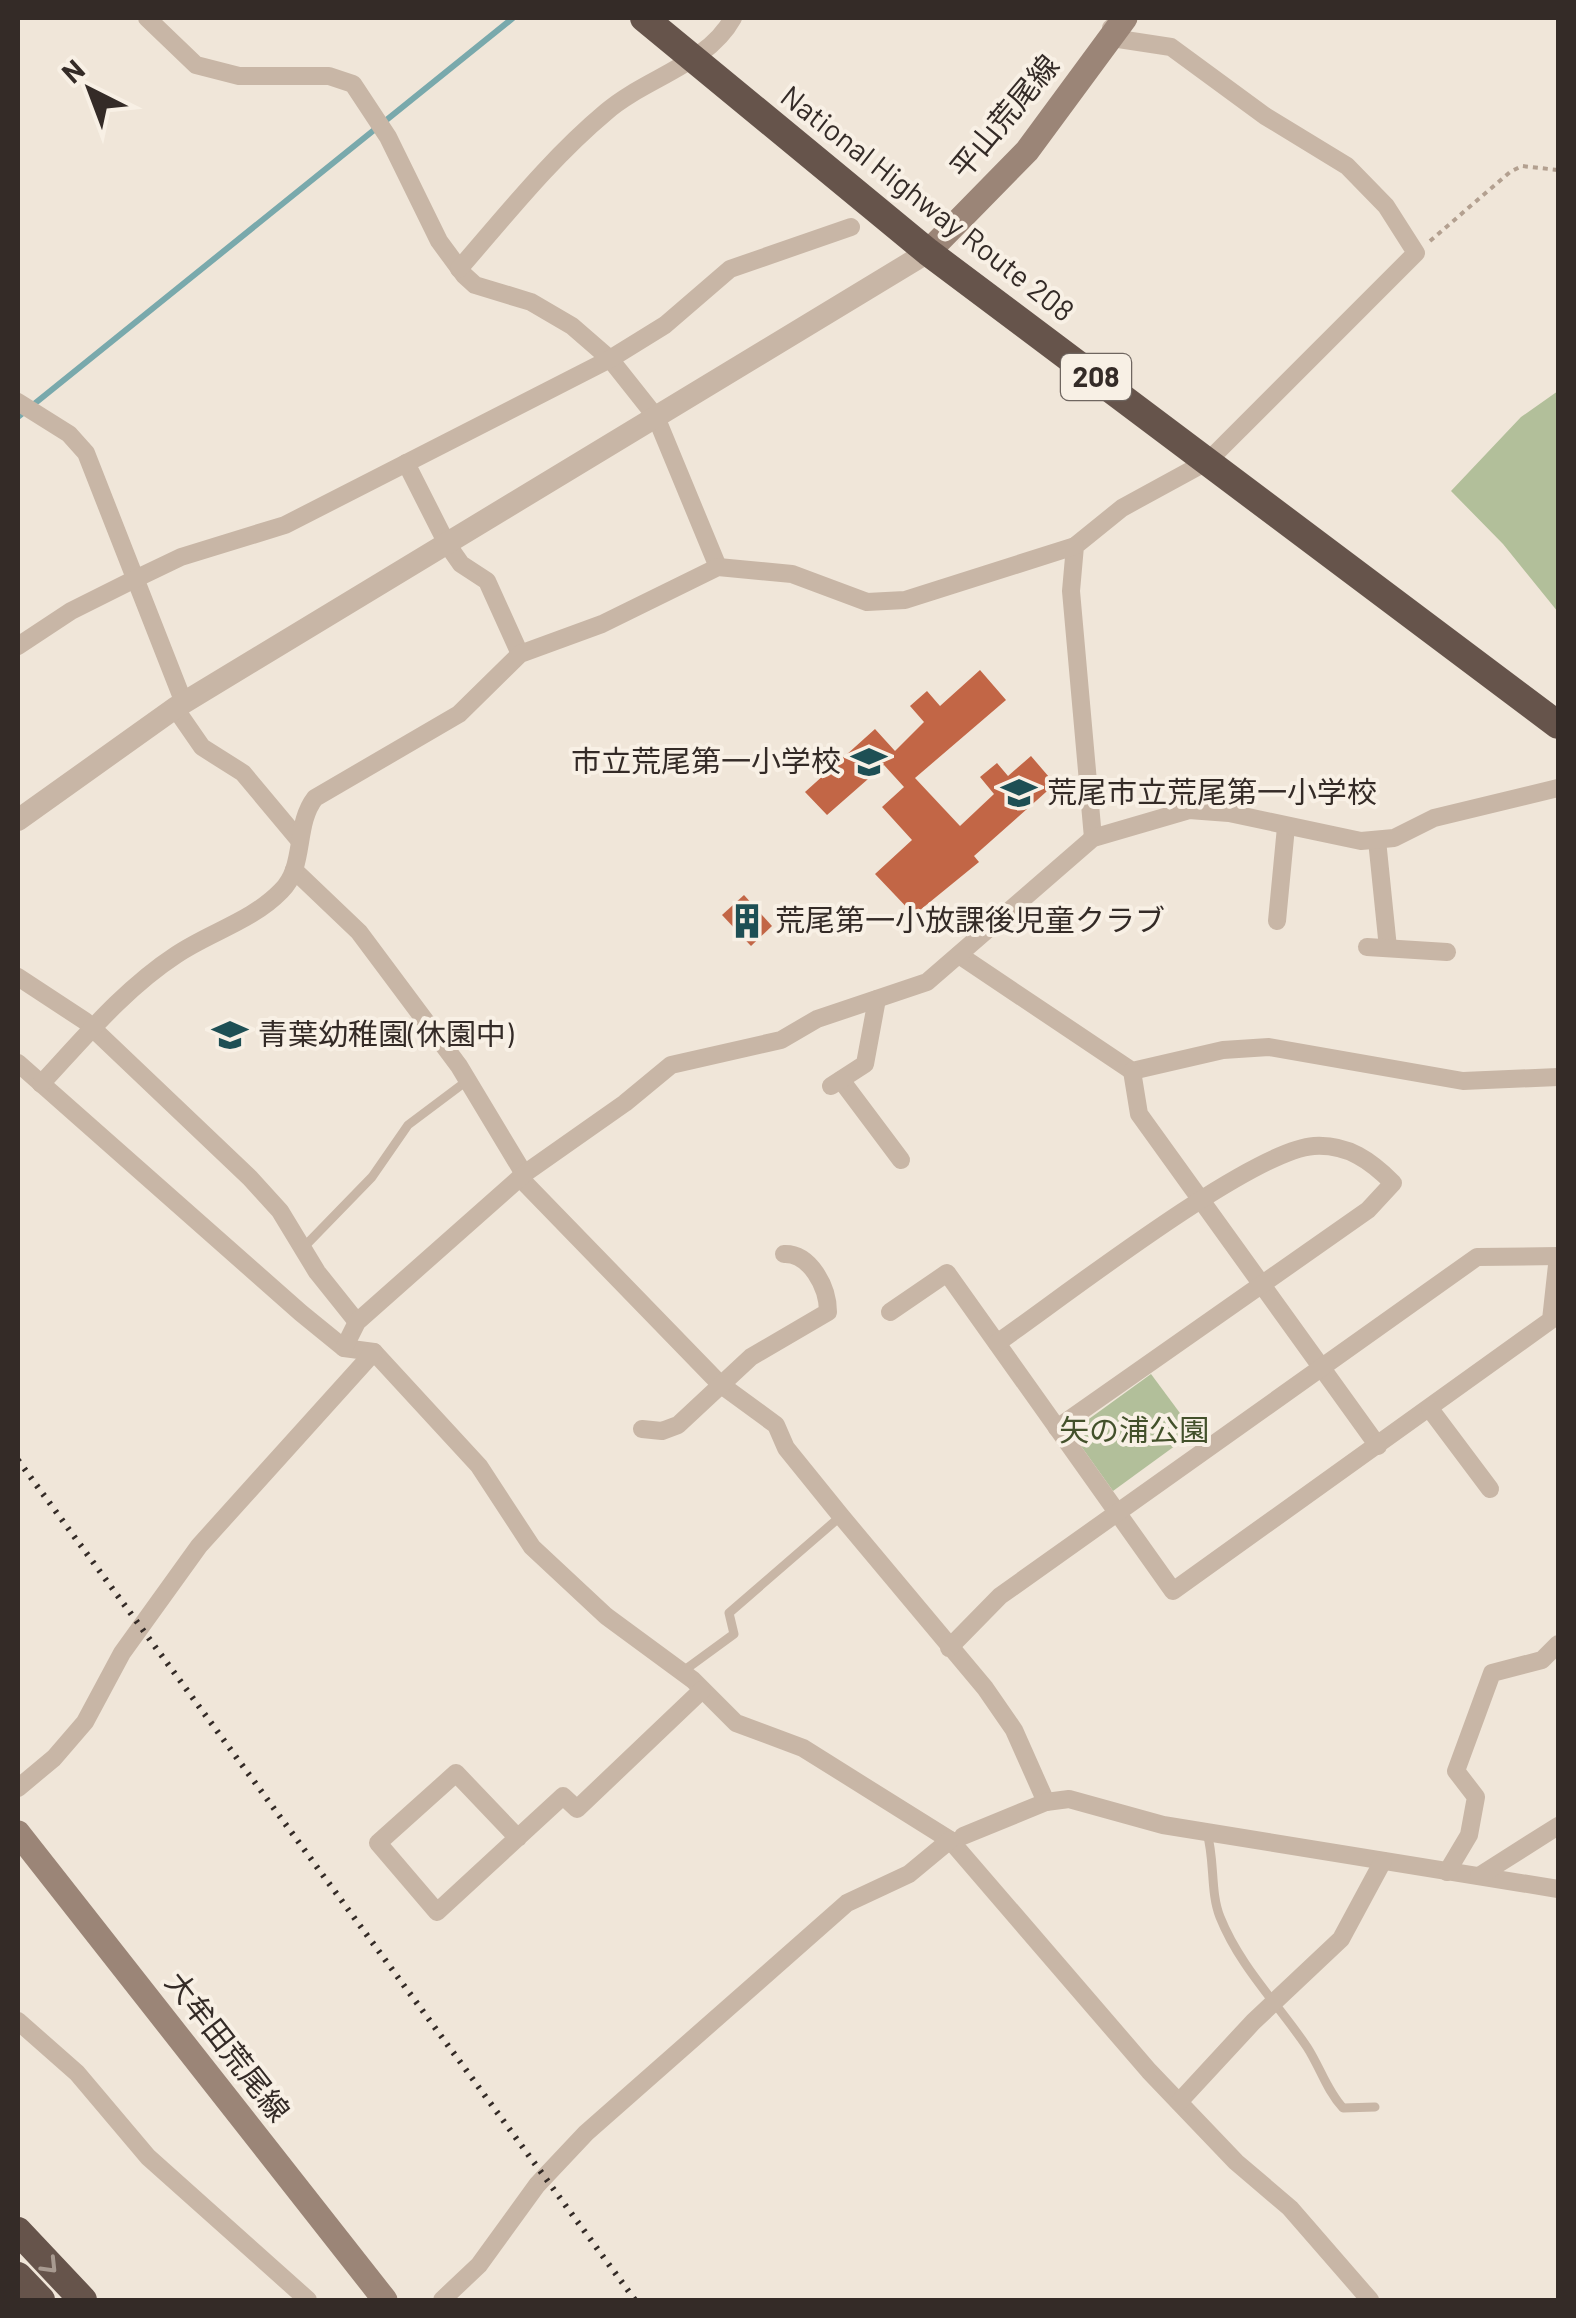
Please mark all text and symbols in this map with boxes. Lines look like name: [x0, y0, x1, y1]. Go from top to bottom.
north arrow: [40, 40, 140, 140]
street label: 平山荒尾線: [941, 47, 1065, 185]
text: N: [54, 52, 91, 90]
street label: National Highway Route 208: [774, 77, 1082, 328]
road number: 208: [1061, 354, 1131, 400]
place label: 市立荒尾第一小学校: [571, 742, 841, 778]
school or university icon: 市立荒尾第一小学校: [850, 743, 888, 781]
place label: 荒尾市立荒尾第一小学校: [1047, 773, 1377, 809]
school or university icon: 荒尾市立荒尾第一小学校: [1000, 774, 1038, 812]
place label: 荒尾第一小放課後児童クラブ: [775, 901, 1165, 937]
building icon: 荒尾第一小放課後児童クラブ: [728, 902, 766, 940]
place label: 青葉幼稚園(休園中): [258, 1015, 514, 1051]
school or university icon: 青葉幼稚園(休園中): [211, 1016, 249, 1054]
park label: 矢の浦公園: [1059, 1411, 1209, 1447]
street label: 大牟田荒尾線: [159, 1964, 298, 2128]
one-way arrow: [38, 2254, 56, 2273]

